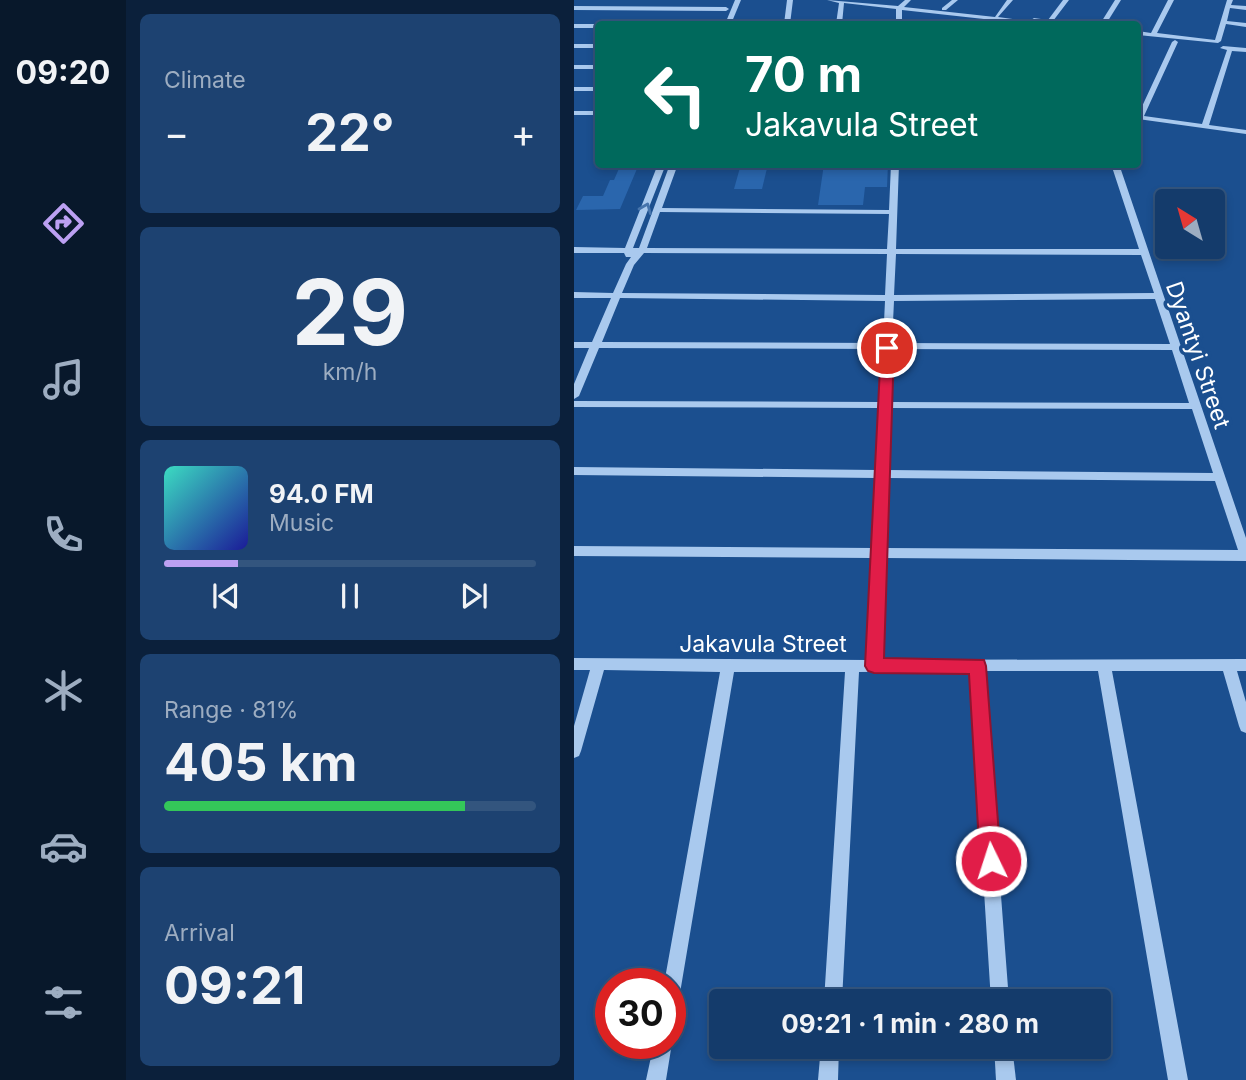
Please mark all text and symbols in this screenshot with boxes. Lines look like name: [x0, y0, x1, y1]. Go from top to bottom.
text: 70 m: [745, 45, 862, 104]
icon: left: [630, 49, 721, 140]
text: 09:20: [16, 53, 110, 92]
text: Climate: [164, 66, 246, 94]
text: 22°: [305, 101, 395, 164]
text: Jakavula Street: [745, 105, 978, 144]
text: −: [164, 110, 189, 156]
text: +: [511, 110, 536, 156]
north arrow: [1155, 189, 1225, 259]
map controls: [1155, 189, 1225, 259]
icon: directions: [39, 199, 88, 248]
one-way arrow: [637, 202, 651, 214]
text: 29: [292, 257, 408, 367]
street label: Dyantyi Street: [1160, 278, 1236, 433]
pin: [857, 318, 917, 378]
icon: arrive: [868, 329, 906, 367]
icon: music: [39, 355, 88, 404]
text: km/h: [323, 358, 377, 386]
text: 94.0 FM: [269, 478, 374, 509]
text: Music: [269, 509, 334, 537]
icon: phone: [39, 510, 88, 559]
icon: previous: [207, 577, 245, 615]
icon: pause: [331, 577, 369, 615]
icon: next: [455, 577, 493, 615]
street label: Jakavula Street: [679, 630, 847, 658]
icon: climate: [39, 666, 88, 715]
text: Range · 81%: [164, 696, 298, 724]
text: 405 km: [164, 731, 357, 794]
icon: car: [39, 822, 88, 871]
position arrow: [954, 824, 1028, 898]
text: Arrival: [164, 919, 235, 947]
text: 09:21: [164, 954, 305, 1017]
speed limit sign: 30: [595, 968, 686, 1059]
icon: filters: [39, 978, 88, 1027]
text: 09:21 · 1 min · 280 m: [781, 1008, 1039, 1039]

